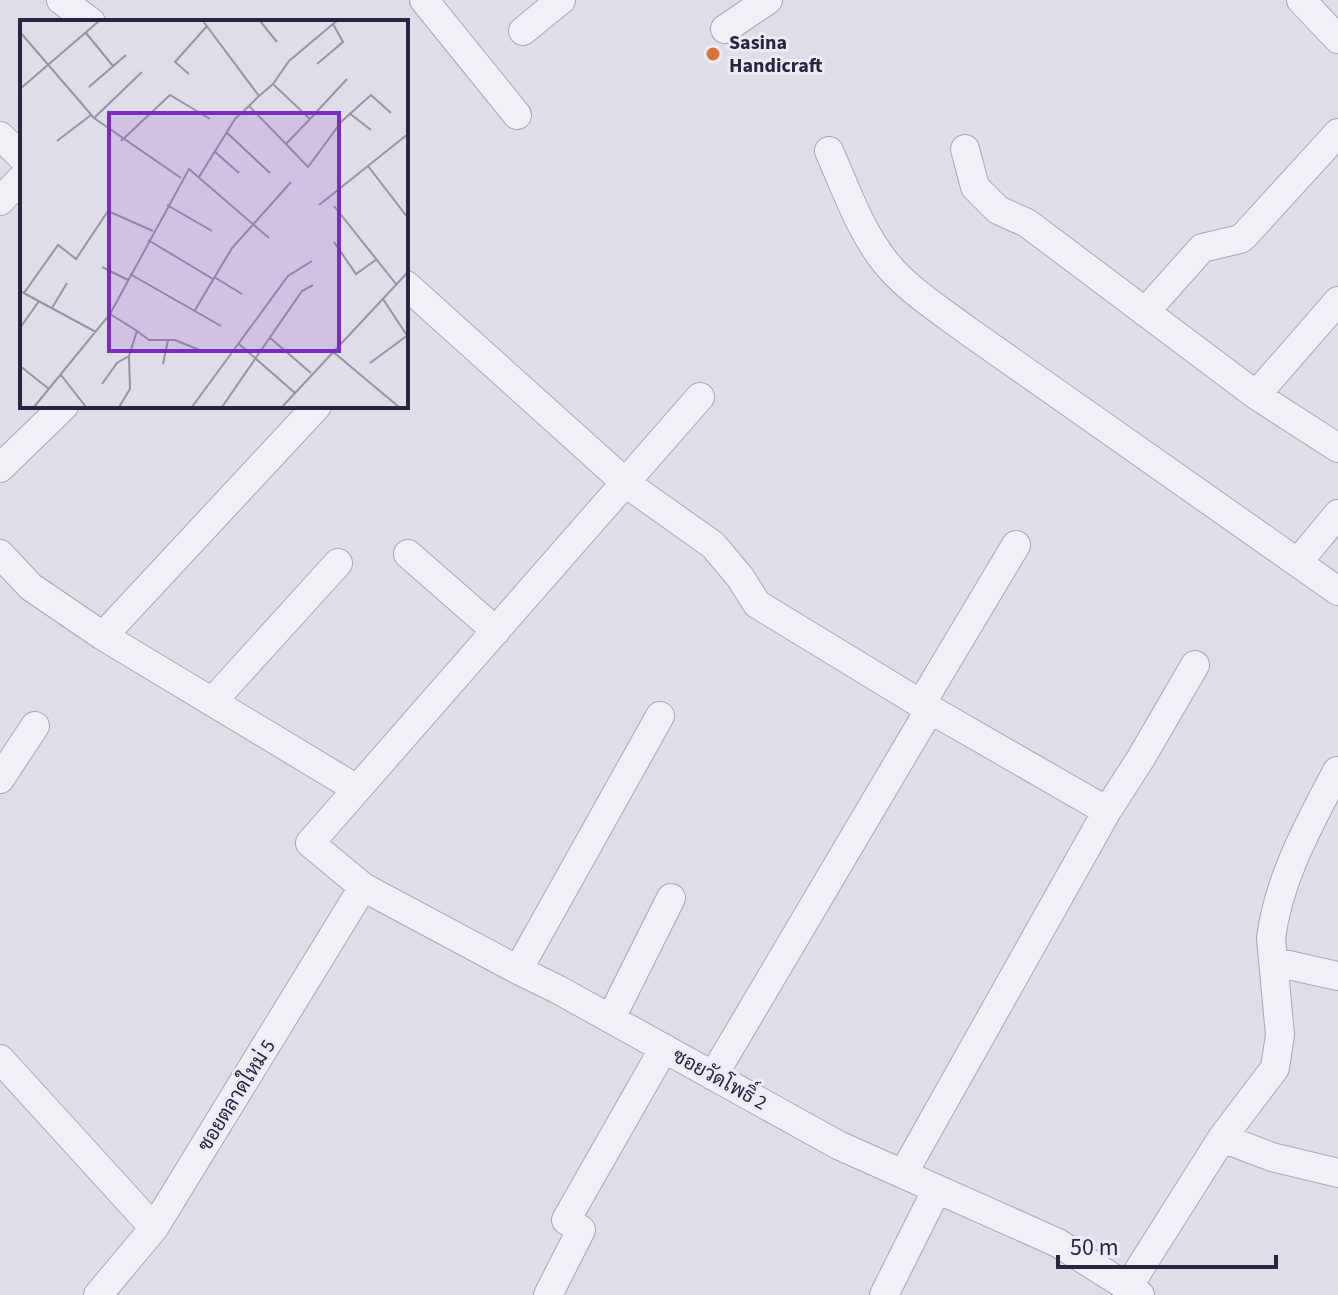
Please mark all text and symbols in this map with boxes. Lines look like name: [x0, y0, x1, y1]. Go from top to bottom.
inset map: [20, 20, 408, 408]
place label: Sasina Handicraft: [729, 29, 823, 80]
marker: Sasina Handicraft: [704, 45, 722, 63]
street label: ซอยตลาดใหม่ 5: [191, 1034, 282, 1157]
street label: ซอยวัดโพธิ์ 2: [667, 1038, 774, 1117]
scale bar: [1058, 1219, 1276, 1269]
text: 50 m: [1070, 1230, 1119, 1265]

